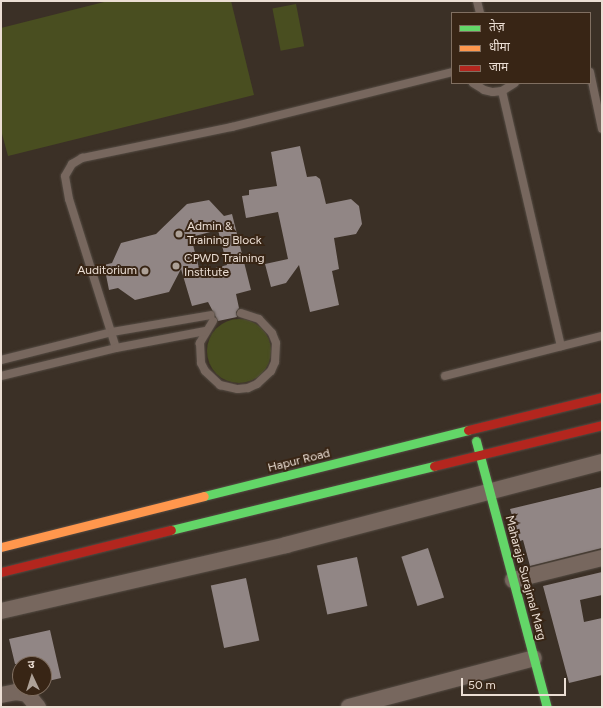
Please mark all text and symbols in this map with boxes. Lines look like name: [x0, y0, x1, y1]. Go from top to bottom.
legend: [451, 12, 591, 84]
text: तेज़: [489, 20, 505, 34]
text: धीमा: [489, 40, 510, 54]
text: जाम: [489, 60, 508, 74]
place label: Admin & Training Block: [187, 220, 261, 248]
marker: Admin & Training Block: [174, 229, 184, 239]
place label: CPWD Training Institute: [184, 252, 265, 280]
marker: CPWD Training Institute: [171, 261, 181, 271]
place label: Auditorium: [77, 264, 137, 278]
marker: Auditorium: [140, 266, 150, 276]
street label: Hapur Road: [266, 446, 332, 476]
street label: Maharaja Surajmal Marg: [501, 514, 549, 642]
north arrow: [12, 656, 52, 696]
text: उ: [28, 658, 35, 671]
scale bar: [463, 670, 568, 696]
text: 50 m: [468, 678, 496, 692]

